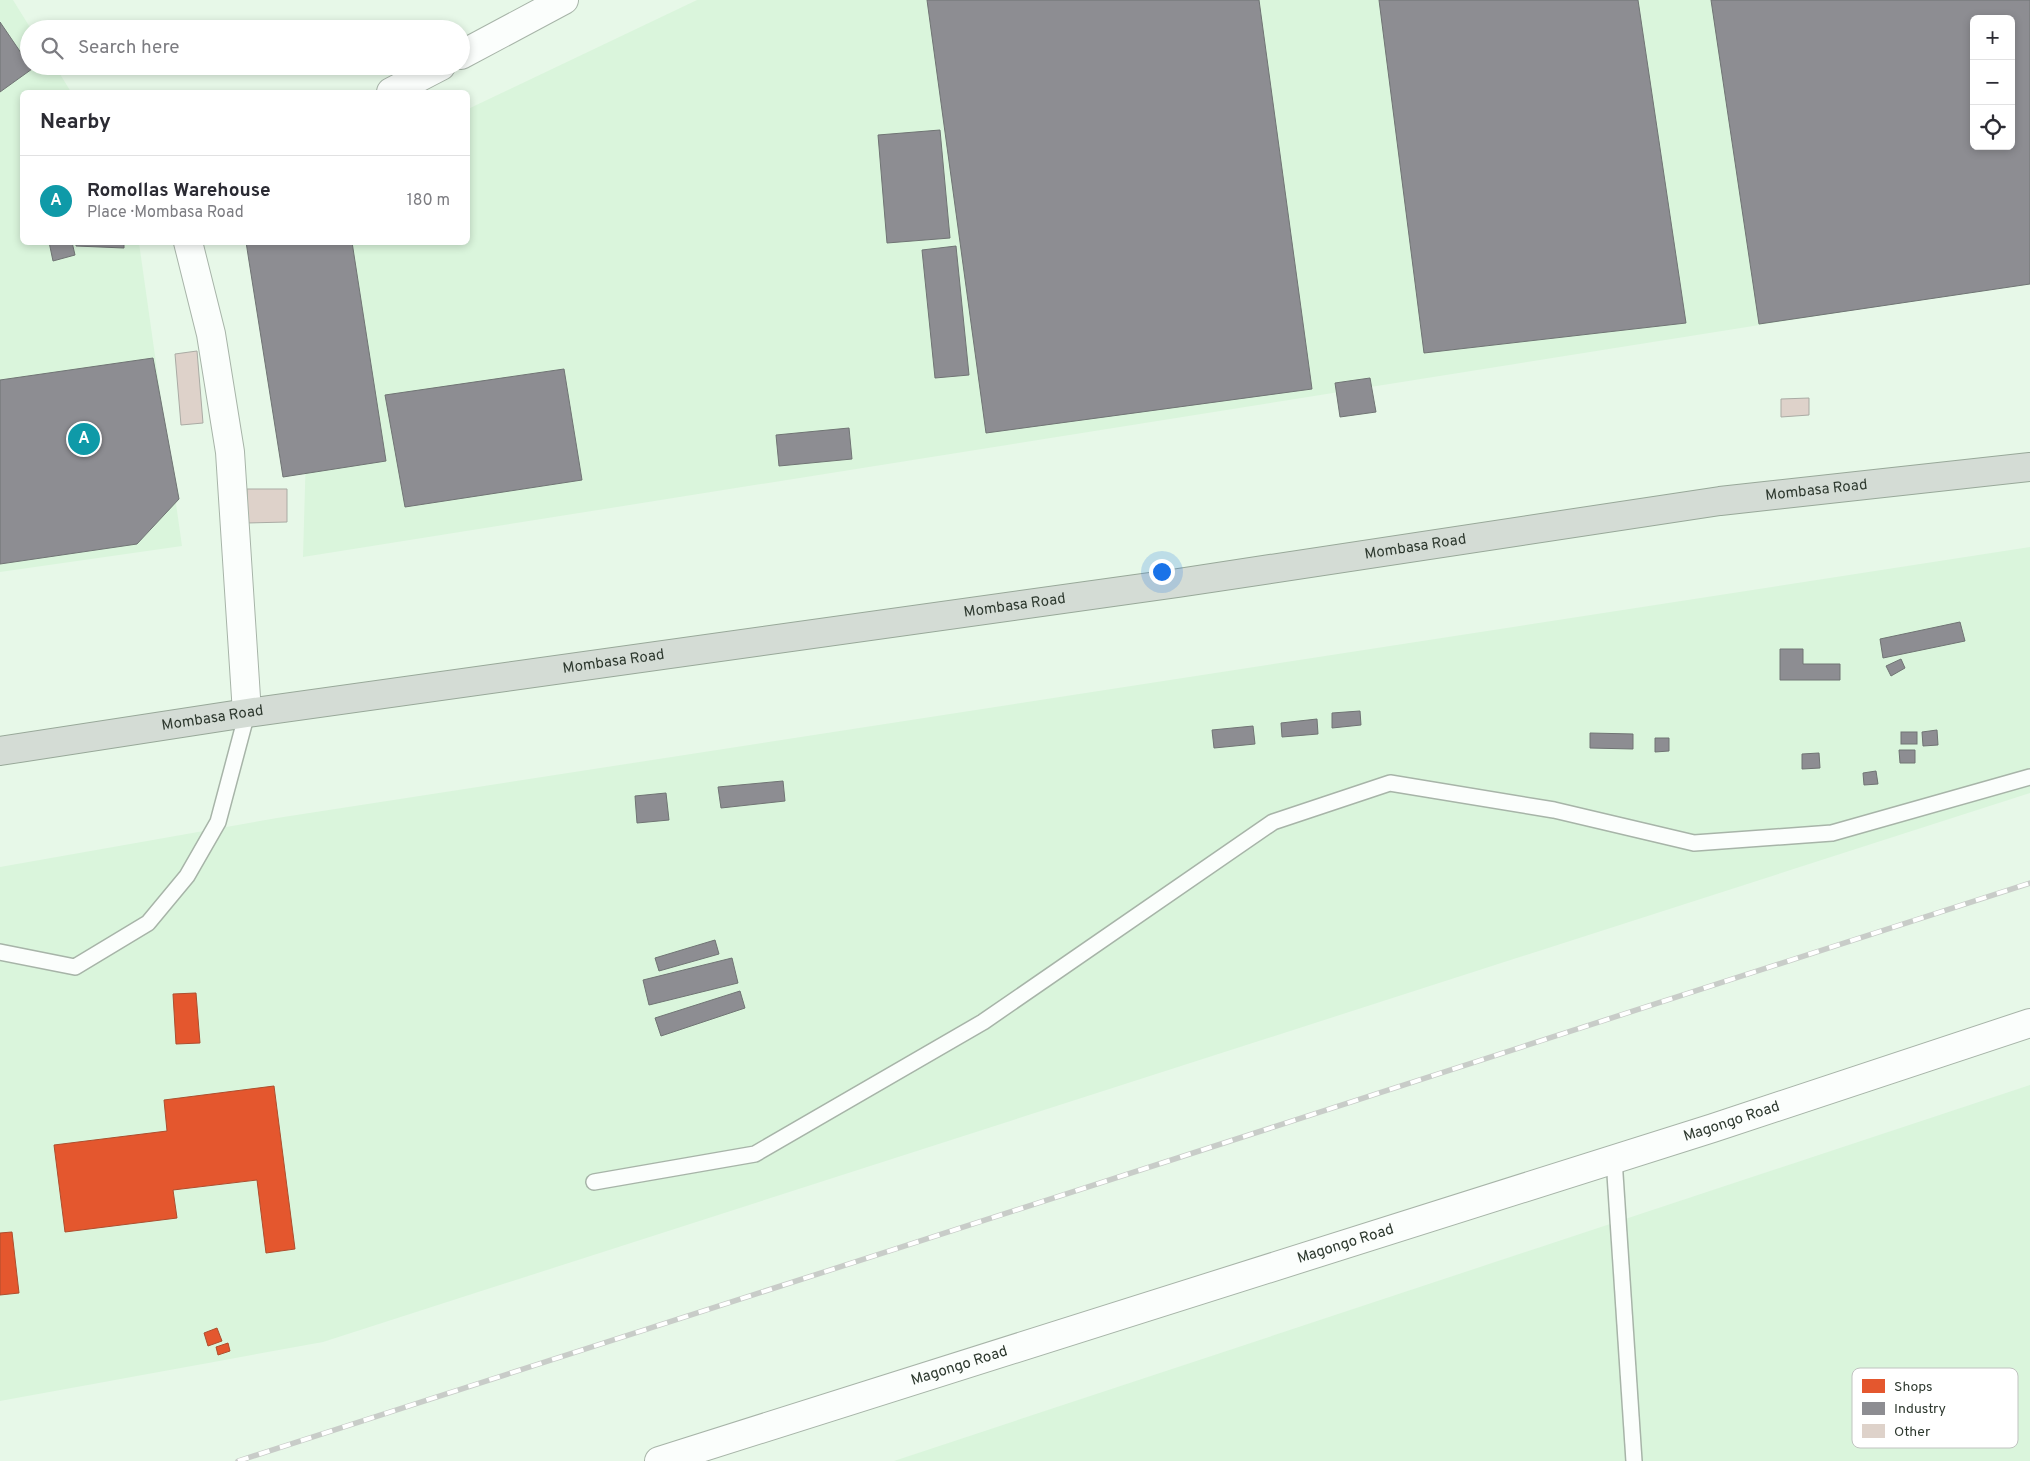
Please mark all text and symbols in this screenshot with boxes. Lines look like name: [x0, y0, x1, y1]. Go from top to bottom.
map controls: [1970, 15, 2015, 150]
button: +: [1970, 15, 2015, 60]
search box: [20, 20, 470, 75]
icon: search: [38, 34, 66, 62]
text: Search here: [78, 36, 180, 60]
button: −: [1970, 60, 2015, 105]
button: locate: [1970, 105, 2015, 150]
text: Nearby: [40, 109, 111, 136]
text: Romollas Warehouse: [87, 179, 270, 203]
text: A: [50, 191, 62, 211]
text: 180 m: [407, 191, 450, 211]
text: Place · Mombasa Road: [87, 203, 244, 223]
pin: A: [68, 420, 100, 458]
street label: Mombasa Road: [1764, 475, 1868, 505]
street label: Mombasa Road: [1363, 530, 1468, 564]
your location: [1149, 559, 1175, 585]
street label: Mombasa Road: [962, 589, 1067, 622]
street label: Mombasa Road: [561, 645, 666, 678]
street label: Mombasa Road: [160, 701, 265, 736]
street label: Magongo Road: [1681, 1097, 1782, 1146]
street label: Magongo Road: [1295, 1220, 1396, 1268]
street label: Magongo Road: [909, 1342, 1010, 1390]
legend: [1852, 1368, 2018, 1448]
text: Shops: [1894, 1379, 1933, 1396]
text: Industry: [1894, 1401, 1946, 1418]
text: Other: [1894, 1424, 1931, 1441]

